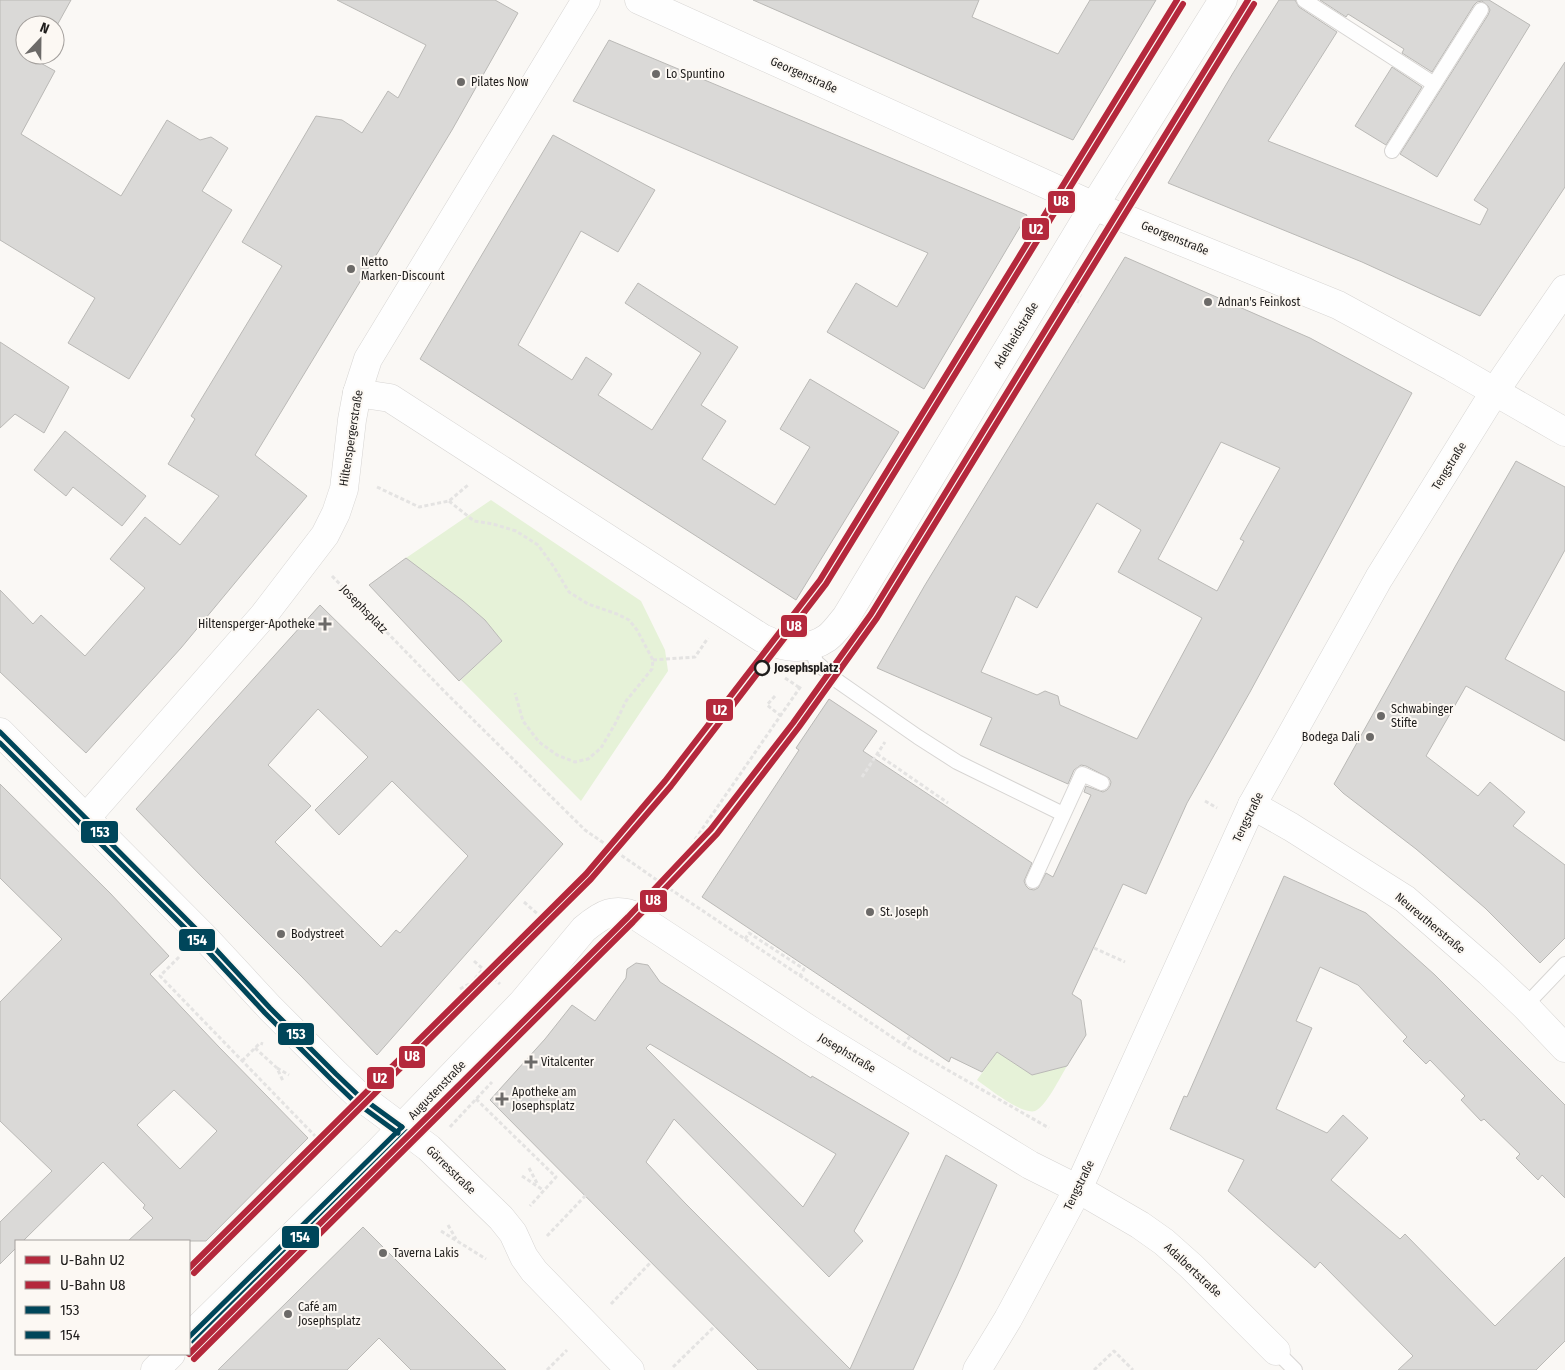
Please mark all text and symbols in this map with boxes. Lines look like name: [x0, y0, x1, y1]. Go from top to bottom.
north arrow: [15, 15, 65, 65]
text: N: [38, 19, 52, 38]
street label: Georgenstraße: [768, 54, 840, 96]
place label: Lo Spuntino: [666, 67, 725, 81]
marker: Lo Spuntino: [650, 68, 662, 80]
place label: Pilates Now: [471, 75, 529, 89]
marker: Pilates Now: [455, 76, 467, 88]
line badge: U8: [1047, 190, 1076, 214]
text: U8: [1053, 193, 1069, 210]
line badge: U2: [1021, 217, 1050, 241]
street label: Georgenstraße: [1139, 218, 1211, 258]
text: U2: [1029, 221, 1044, 238]
place label: Netto Marken-Discount: [361, 255, 445, 283]
marker: Netto Marken-Discount: [345, 263, 357, 275]
place label: Adnan's Feinkost: [1218, 295, 1300, 309]
marker: Adnan's Feinkost: [1202, 296, 1214, 308]
street label: Adelheidstraße: [991, 299, 1041, 371]
street label: Hiltenspergerstraße: [336, 389, 366, 487]
street label: Tengstraße: [1429, 439, 1469, 493]
street label: Josephsplatz: [337, 582, 391, 637]
line badge: U8: [780, 614, 808, 638]
place label: Hiltensperger-Apotheke: [198, 617, 315, 631]
marker: Hiltensperger-Apotheke: [319, 618, 331, 630]
text: U8: [786, 618, 802, 635]
marker: Josephsplatz: [754, 660, 770, 676]
place label: Josephsplatz: [773, 661, 838, 675]
line badge: U2: [705, 698, 734, 722]
text: U2: [713, 702, 728, 719]
place label: Schwabinger Stifte: [1391, 702, 1454, 730]
marker: Schwabinger Stifte: [1375, 710, 1387, 722]
place label: Bodega Dali: [1302, 730, 1360, 744]
marker: Bodega Dali: [1364, 731, 1376, 743]
street label: Tengstraße: [1230, 790, 1266, 844]
line badge: 153: [80, 820, 119, 844]
text: 153: [90, 824, 110, 841]
line badge: U8: [639, 889, 668, 913]
street label: Neureutherstraße: [1392, 890, 1468, 956]
text: U8: [645, 892, 661, 909]
place label: St. Joseph: [880, 905, 929, 919]
marker: St. Joseph: [864, 906, 876, 918]
place label: Bodystreet: [291, 927, 344, 941]
line badge: 154: [178, 928, 216, 952]
marker: Bodystreet: [275, 928, 287, 940]
text: 154: [187, 932, 207, 949]
line badge: 153: [277, 1022, 315, 1046]
text: 153: [286, 1026, 306, 1043]
street label: Josephstraße: [816, 1030, 878, 1076]
line badge: U8: [398, 1045, 426, 1069]
text: U8: [404, 1048, 420, 1065]
place label: Vitalcenter: [541, 1055, 595, 1069]
marker: Vitalcenter: [525, 1056, 537, 1068]
street label: Augustenstraße: [405, 1058, 469, 1122]
line badge: U2: [366, 1066, 395, 1090]
text: U2: [373, 1070, 388, 1087]
place label: Apotheke am Josephsplatz: [512, 1085, 577, 1113]
marker: Apotheke am Josephsplatz: [496, 1093, 508, 1105]
street label: Görresstraße: [423, 1143, 479, 1197]
street label: Tengstraße: [1061, 1158, 1097, 1212]
line badge: 154: [281, 1225, 320, 1249]
text: 154: [290, 1229, 310, 1246]
legend: [15, 1240, 190, 1355]
street label: Adalbertstraße: [1161, 1240, 1225, 1300]
place label: Taverna Lakis: [393, 1246, 459, 1260]
marker: Taverna Lakis: [377, 1247, 389, 1259]
text: U-Bahn U2: [60, 1251, 125, 1269]
text: U-Bahn U8: [60, 1276, 126, 1294]
place label: Café am Josephsplatz: [298, 1300, 361, 1328]
text: 153: [60, 1301, 80, 1319]
marker: Café am Josephsplatz: [282, 1308, 294, 1320]
text: 154: [60, 1326, 80, 1344]

